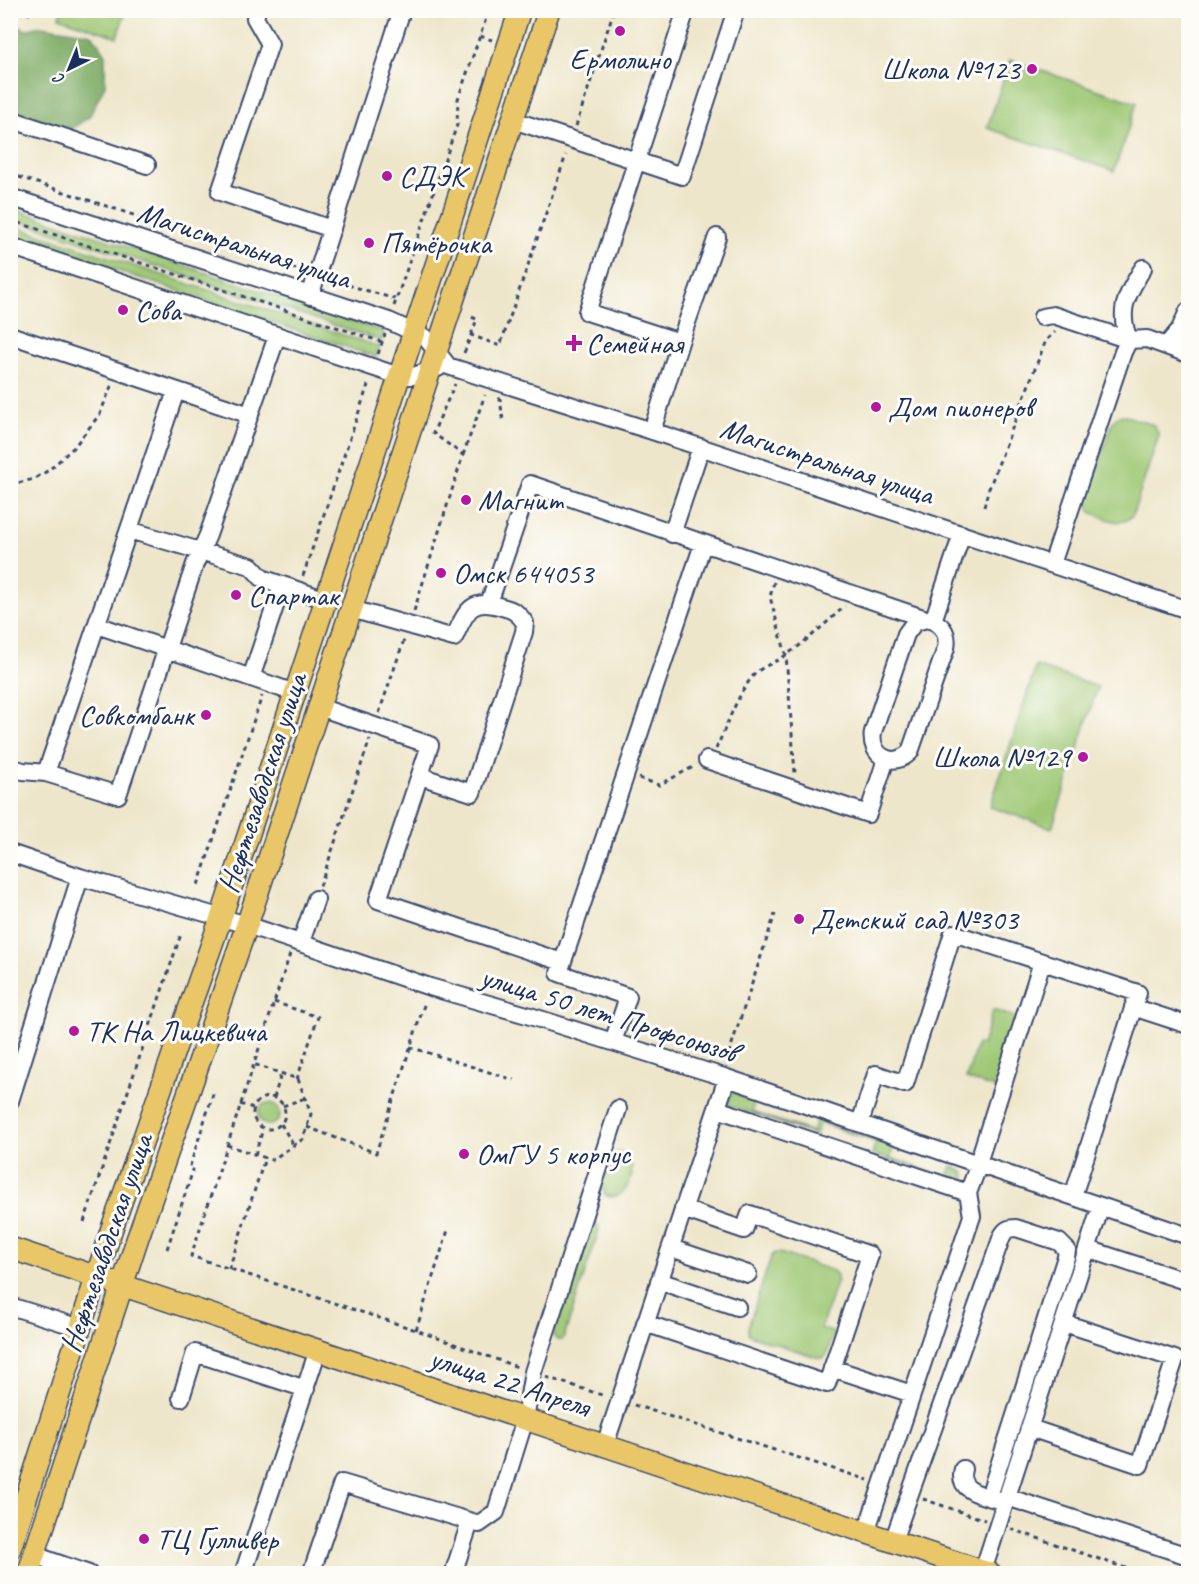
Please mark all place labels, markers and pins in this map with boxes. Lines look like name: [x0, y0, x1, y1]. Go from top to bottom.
marker: Ермолино: [613, 24, 627, 38]
place label: Ермолино: [569, 40, 672, 78]
place label: Школа №123: [881, 50, 1022, 88]
marker: Школа №123: [1025, 62, 1039, 76]
place label: СДЭК: [399, 157, 471, 195]
marker: СДЭК: [380, 169, 394, 183]
place label: Пятёрочка: [381, 224, 493, 262]
marker: Пятёрочка: [362, 236, 376, 250]
place label: Сова: [135, 291, 183, 329]
marker: Сова: [116, 303, 130, 317]
place label: Семейная: [586, 324, 686, 362]
marker: Семейная: [567, 336, 581, 350]
place label: Дом пионеров: [888, 388, 1038, 426]
marker: Дом пионеров: [869, 400, 883, 414]
place label: Магнит: [478, 481, 564, 519]
marker: Магнит: [459, 493, 473, 507]
place label: Омск 644053: [453, 554, 596, 592]
marker: Омск 644053: [434, 566, 448, 580]
place label: Спартак: [248, 576, 341, 614]
marker: Спартак: [229, 588, 243, 602]
place label: Совкомбанк: [79, 696, 196, 734]
marker: Совкомбанк: [199, 708, 213, 722]
place label: Школа №129: [932, 738, 1073, 776]
marker: Школа №129: [1076, 750, 1090, 764]
place label: Детский сад №303: [811, 900, 1021, 938]
marker: Детский сад №303: [792, 912, 806, 926]
place label: ТК На Лицкевича: [86, 1012, 268, 1050]
marker: ТК На Лицкевича: [67, 1024, 81, 1038]
place label: ОмГУ 5 корпус: [476, 1135, 631, 1173]
marker: ОмГУ 5 корпус: [457, 1147, 471, 1161]
place label: ТЦ Гулливер: [156, 1520, 280, 1558]
marker: ТЦ Гулливер: [137, 1532, 151, 1546]

